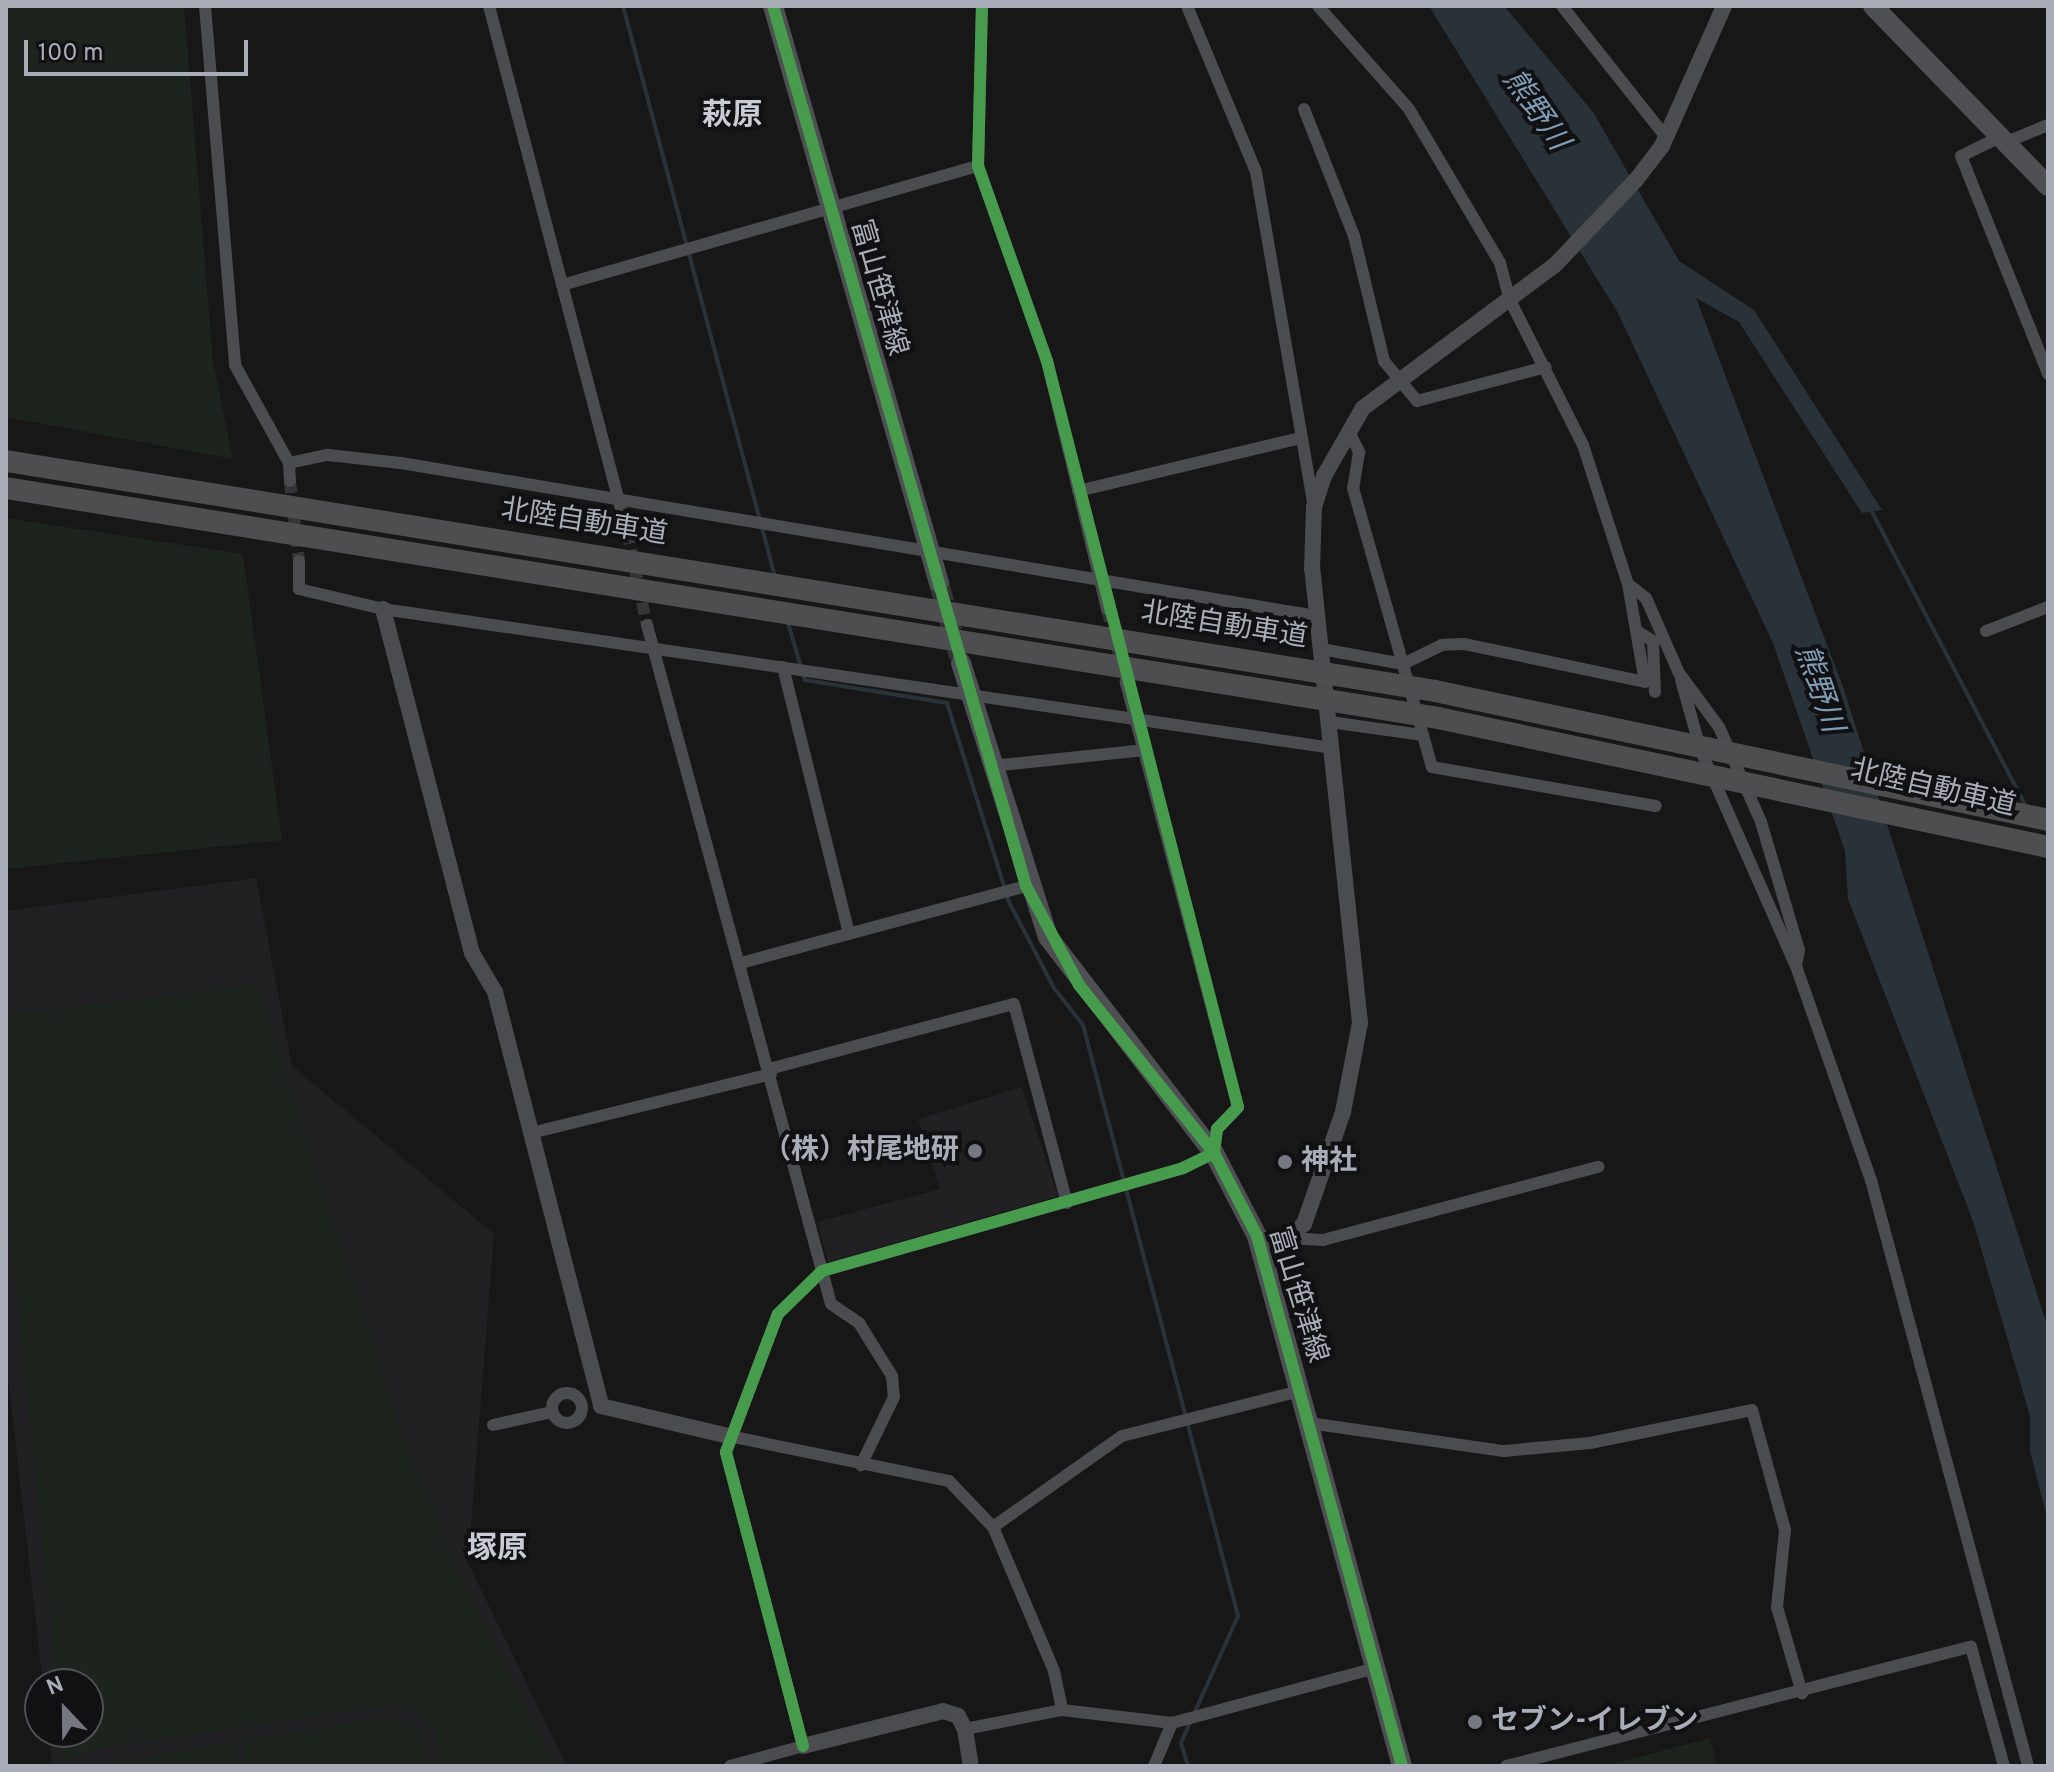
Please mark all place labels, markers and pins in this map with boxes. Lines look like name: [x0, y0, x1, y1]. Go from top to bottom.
place label: （株）村尾地研: [763, 1134, 959, 1168]
marker: （株）村尾地研: [966, 1142, 984, 1160]
place label: 神社: [1301, 1145, 1357, 1179]
marker: 神社: [1276, 1153, 1294, 1171]
place label: セブン-イレブン: [1491, 1705, 1699, 1739]
marker: セブン-イレブン: [1466, 1713, 1484, 1731]

